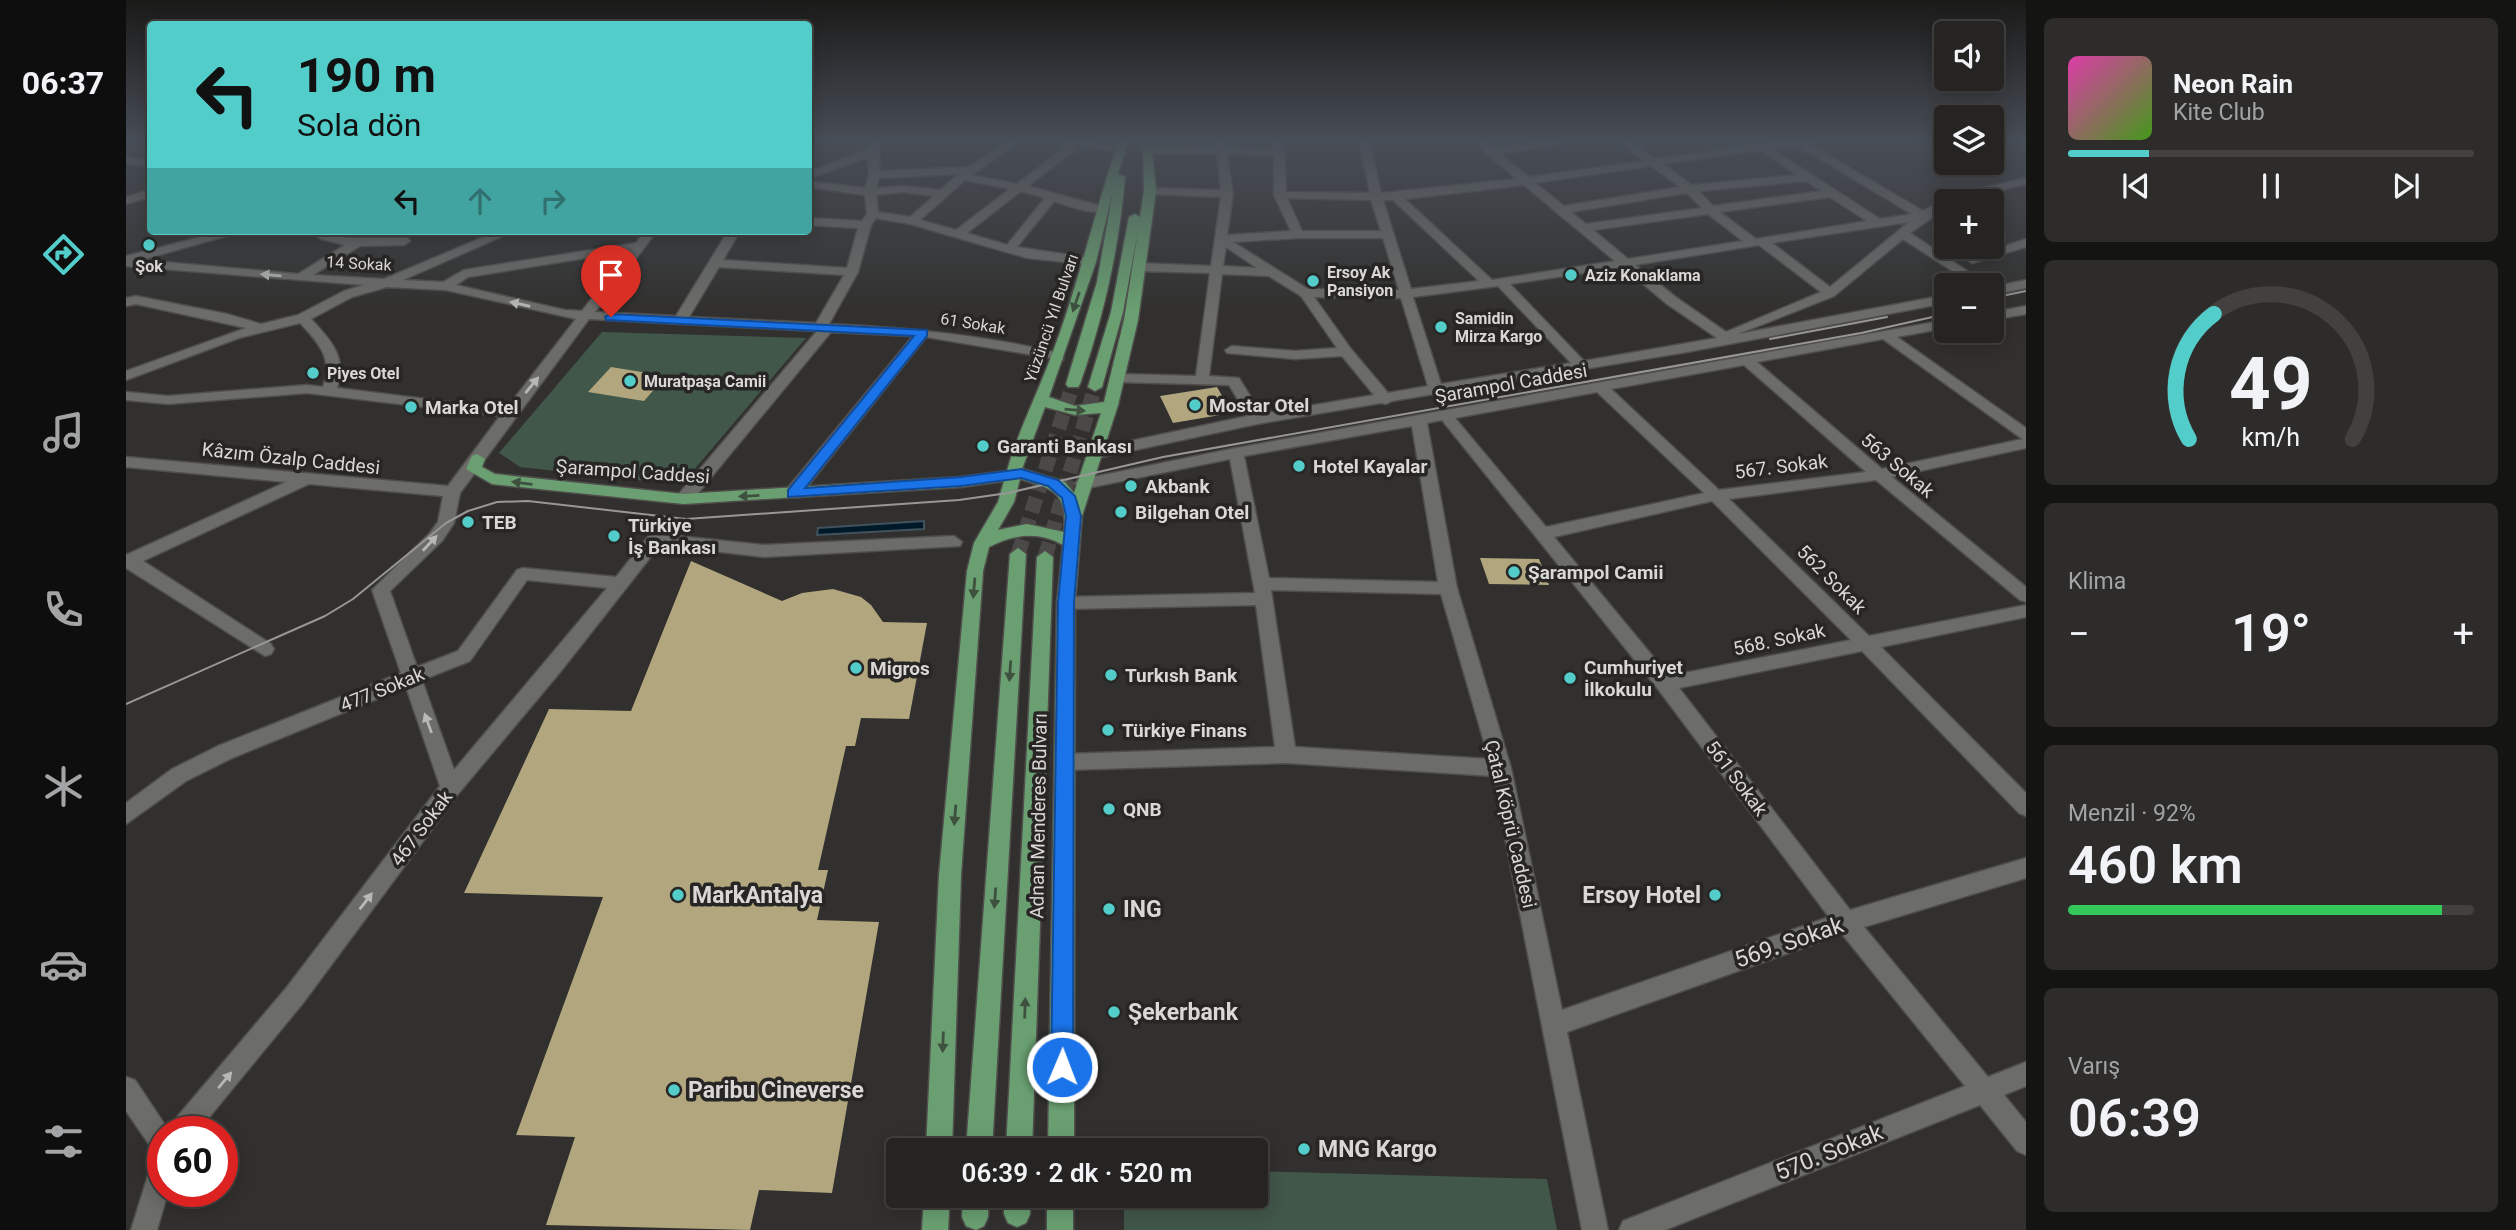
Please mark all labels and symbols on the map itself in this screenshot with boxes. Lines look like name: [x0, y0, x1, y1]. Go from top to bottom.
marker: Şok: [141, 237, 157, 253]
pin: [581, 245, 641, 317]
street label: Yüzüncü Yıl Bulvarı: [1021, 251, 1082, 385]
street label: 14 Sokak: [326, 252, 393, 275]
place label: Şok: [135, 257, 163, 276]
place label: Ersoy Ak Pansiyon: [1327, 263, 1393, 300]
place label: Aziz Konaklama: [1585, 266, 1701, 285]
marker: Aziz Konaklama: [1563, 267, 1579, 283]
one-way arrow: [260, 269, 282, 280]
marker: Ersoy Ak Pansiyon: [1305, 273, 1321, 289]
one-way arrow: [1070, 291, 1081, 312]
one-way arrow: [509, 298, 531, 309]
street label: 61 Sokak: [939, 309, 1008, 338]
place label: Samidin Mirza Kargo: [1455, 309, 1542, 346]
marker: Samidin Mirza Kargo: [1433, 319, 1449, 335]
street label: Şarampol Caddesi: [1433, 359, 1589, 408]
place label: Piyes Otel: [327, 364, 400, 383]
marker: Piyes Otel: [305, 365, 321, 381]
place label: Muratpaşa Camii: [644, 372, 766, 391]
marker: Muratpaşa Camii: [622, 373, 638, 389]
one-way arrow: [524, 376, 539, 393]
place label: Mostar Otel: [1209, 394, 1309, 417]
place label: Marka Otel: [425, 396, 519, 419]
marker: Mostar Otel: [1187, 397, 1203, 413]
marker: Marka Otel: [403, 399, 419, 415]
one-way arrow: [1065, 405, 1087, 416]
street label: 563 Sokak: [1856, 428, 1939, 503]
place label: Garanti Bankası: [997, 435, 1132, 458]
street label: Kâzım Özalp Caddesi: [201, 438, 381, 479]
marker: Garanti Bankası: [975, 438, 991, 454]
street label: 567. Sokak: [1733, 449, 1829, 484]
street label: Şarampol Caddesi: [555, 455, 711, 488]
place label: Hotel Kayalar: [1313, 455, 1427, 478]
marker: Hotel Kayalar: [1291, 458, 1307, 474]
place label: Akbank: [1145, 475, 1210, 498]
one-way arrow: [511, 477, 533, 488]
marker: Akbank: [1123, 478, 1139, 494]
one-way arrow: [738, 490, 760, 501]
place label: Bilgehan Otel: [1135, 501, 1249, 524]
marker: Bilgehan Otel: [1113, 504, 1129, 520]
place label: TEB: [482, 511, 517, 534]
marker: TEB: [460, 514, 476, 530]
place label: Türkiye İş Bankası: [628, 514, 716, 559]
marker: Türkiye İş Bankası: [606, 528, 622, 544]
one-way arrow: [421, 535, 437, 552]
street label: 562 Sokak: [1792, 540, 1871, 619]
place label: Şarampol Camii: [1528, 561, 1663, 584]
marker: Şarampol Camii: [1506, 564, 1522, 580]
one-way arrow: [968, 577, 979, 599]
street label: 568. Sokak: [1731, 618, 1828, 660]
place label: Cumhuriyet İlkokulu: [1584, 656, 1684, 701]
place label: Migros: [870, 657, 930, 680]
marker: Migros: [848, 660, 864, 676]
one-way arrow: [1005, 661, 1016, 683]
street label: 477 Sokak: [337, 662, 428, 717]
place label: Turkısh Bank: [1125, 664, 1238, 687]
marker: Turkısh Bank: [1103, 667, 1119, 683]
marker: Cumhuriyet İlkokulu: [1562, 670, 1578, 686]
one-way arrow: [422, 713, 433, 734]
street label: Adnan Menderes Bulvarı: [1025, 713, 1052, 919]
place label: Türkiye Finans: [1122, 719, 1247, 742]
marker: Türkiye Finans: [1100, 722, 1116, 738]
street label: 561 Sokak: [1701, 736, 1773, 821]
street label: Çatal Köprü Caddesi: [1480, 738, 1541, 911]
street label: 467 Sokak: [386, 786, 457, 871]
place label: QNB: [1123, 798, 1162, 821]
marker: QNB: [1101, 801, 1117, 817]
one-way arrow: [949, 804, 960, 826]
place label: MarkAntalya: [692, 882, 823, 909]
place label: Ersoy Hotel: [1582, 882, 1701, 909]
marker: MarkAntalya: [670, 887, 686, 903]
marker: Ersoy Hotel: [1707, 887, 1723, 903]
one-way arrow: [989, 888, 1000, 910]
one-way arrow: [358, 892, 372, 910]
place label: ING: [1123, 896, 1162, 923]
marker: ING: [1101, 901, 1117, 917]
street label: 569. Sokak: [1731, 911, 1847, 974]
one-way arrow: [1019, 997, 1030, 1019]
place label: Şekerbank: [1128, 999, 1239, 1026]
marker: Şekerbank: [1106, 1004, 1122, 1020]
position arrow: [1025, 1030, 1099, 1104]
one-way arrow: [938, 1031, 949, 1053]
one-way arrow: [217, 1071, 232, 1088]
place label: Paribu Cineverse: [688, 1077, 864, 1104]
marker: Paribu Cineverse: [666, 1082, 682, 1098]
speed limit sign: 60: [147, 1116, 238, 1207]
street label: 570. Sokak: [1772, 1119, 1887, 1186]
place label: MNG Kargo: [1318, 1136, 1437, 1163]
marker: MNG Kargo: [1296, 1141, 1312, 1157]

